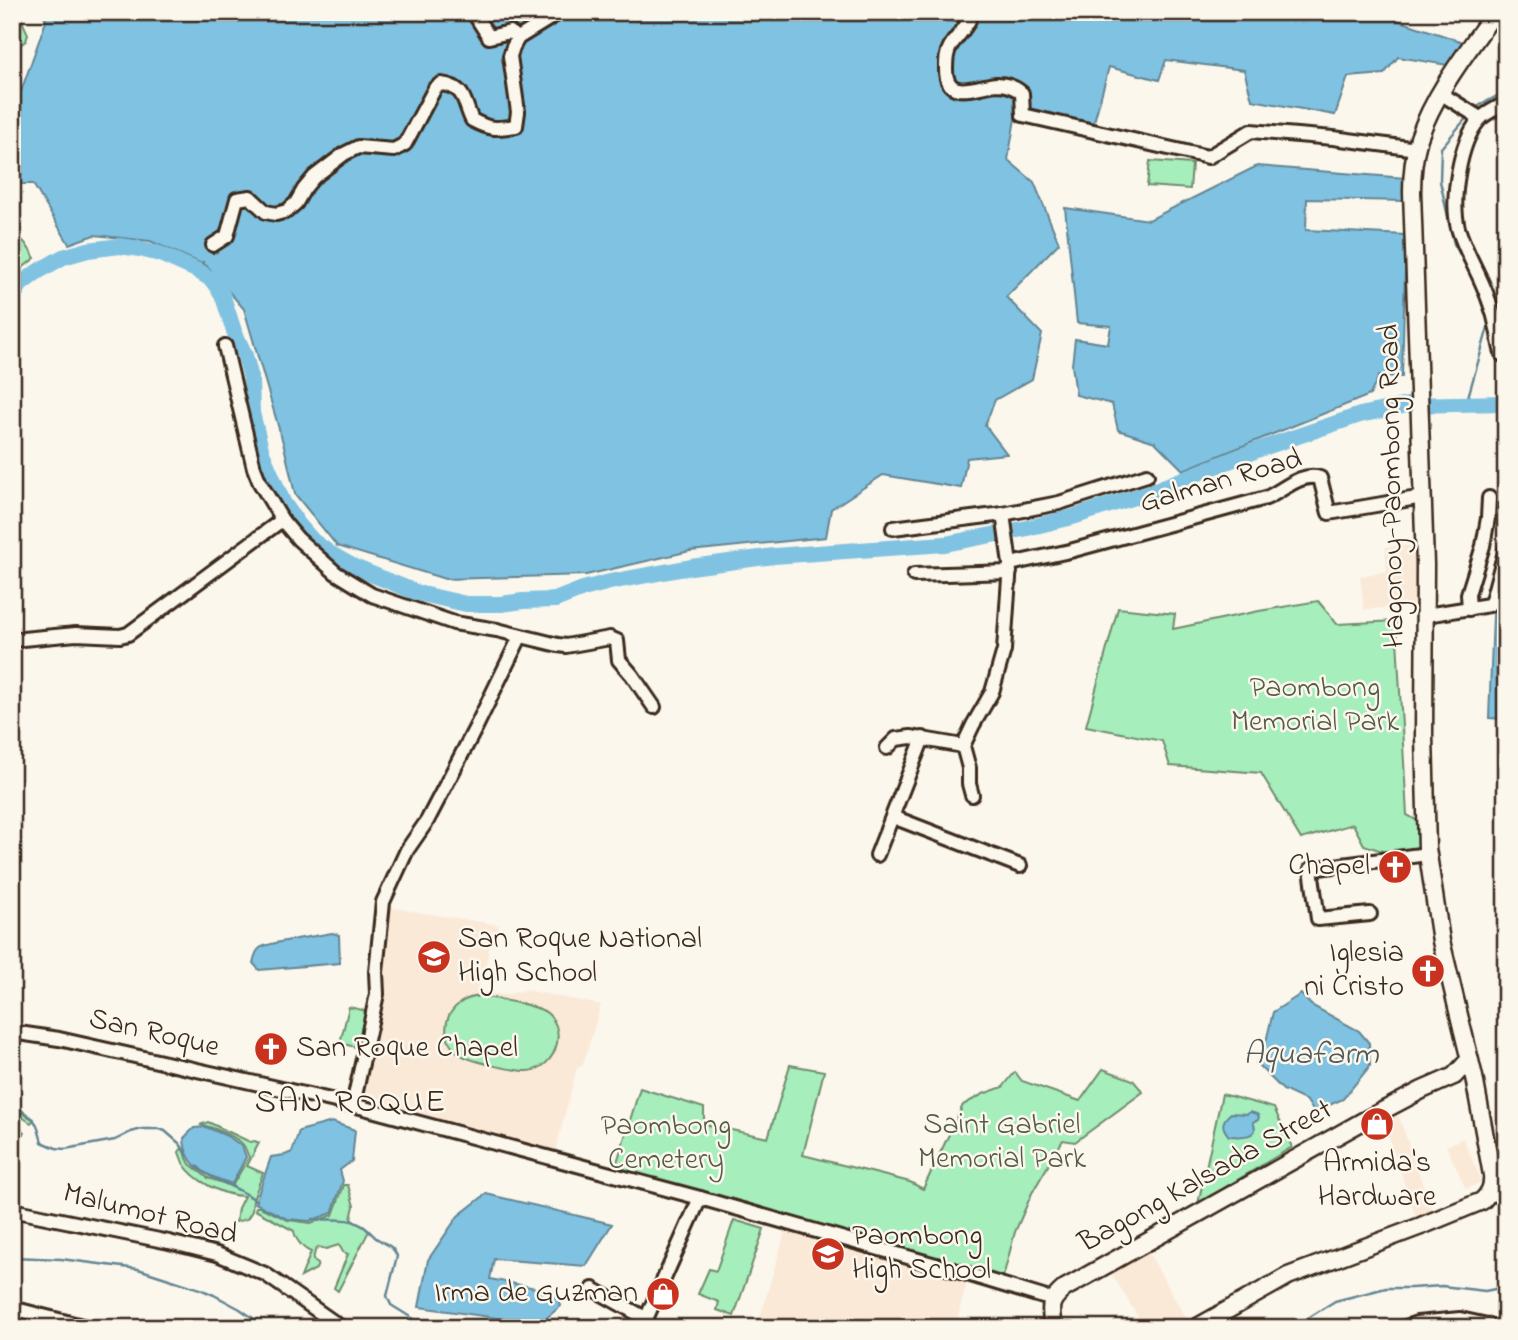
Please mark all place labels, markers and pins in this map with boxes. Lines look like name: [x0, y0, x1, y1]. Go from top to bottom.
place label: Chapel: [1288, 845, 1370, 889]
church icon: Chapel: [1376, 848, 1414, 886]
place label: San Roque National High School: [458, 918, 702, 996]
place label: Iglesia ni Cristo: [1304, 932, 1404, 1010]
school or university icon: San Roque National High School: [415, 938, 453, 976]
church icon: Iglesia ni Cristo: [1409, 952, 1447, 990]
place label: San Roque Chapel: [296, 1027, 518, 1071]
church icon: San Roque Chapel: [252, 1030, 290, 1068]
shop icon: Armida's Hardware: [1358, 1105, 1396, 1143]
place label: Armida's Hardware: [1318, 1142, 1437, 1220]
place label: Paombong High School: [852, 1215, 991, 1293]
school or university icon: Paombong High School: [809, 1235, 847, 1273]
place label: Irma de Guzman: [434, 1272, 638, 1316]
shop icon: Irma de Guzman: [644, 1275, 682, 1313]

